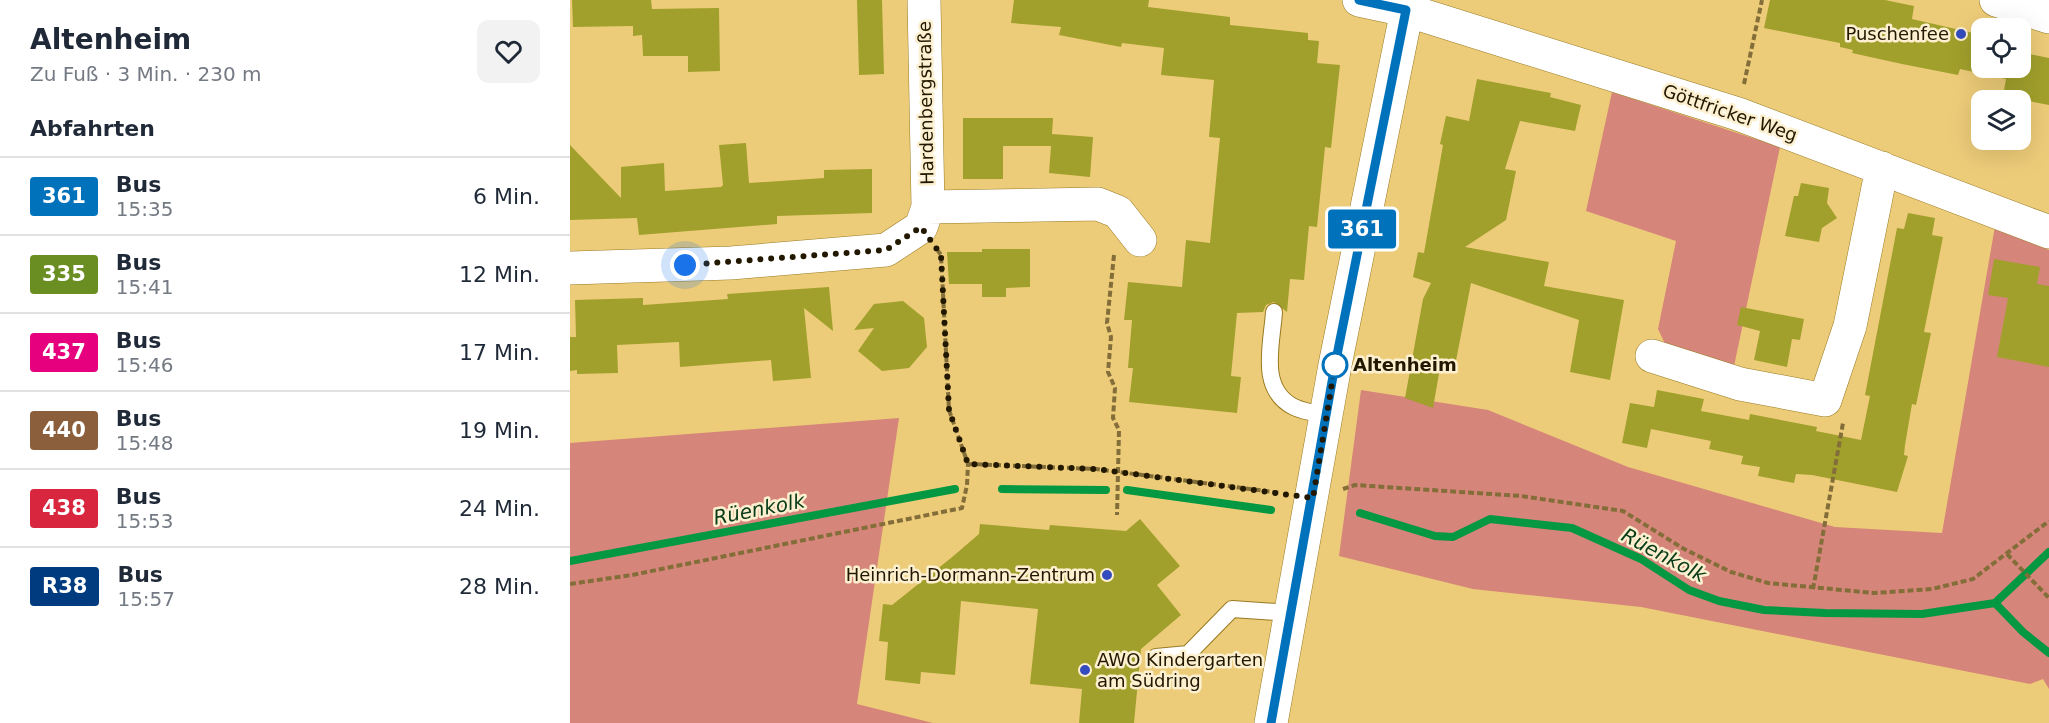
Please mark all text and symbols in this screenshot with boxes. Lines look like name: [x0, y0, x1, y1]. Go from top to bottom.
map controls: [1971, 18, 2031, 150]
button: locate: [1971, 18, 2031, 78]
button: heart: [477, 20, 540, 83]
street label: Hardenbergstraße: [914, 21, 937, 185]
text: Altenheim: [30, 23, 191, 56]
place label: Puschenfee: [1845, 23, 1949, 44]
marker: Puschenfee: [1954, 27, 1968, 41]
text: Zu Fuß · 3 Min. · 230 m: [30, 62, 262, 86]
street label: Göttfricker Weg: [1660, 80, 1800, 145]
button: layers: [1971, 90, 2031, 150]
text: Abfahrten: [30, 116, 155, 141]
text: Bus: [116, 172, 161, 197]
text: 361: [42, 184, 86, 208]
text: 6 Min.: [473, 184, 540, 209]
text: 15:35: [116, 197, 173, 221]
line badge: 361: [1328, 210, 1396, 248]
text: 361: [1340, 217, 1384, 241]
text: Bus: [116, 250, 161, 275]
your location: [670, 250, 700, 280]
text: 335: [42, 262, 86, 286]
text: 12 Min.: [459, 262, 540, 287]
text: 15:41: [116, 275, 173, 299]
text: Bus: [116, 328, 161, 353]
text: 437: [42, 340, 86, 364]
text: 17 Min.: [459, 340, 540, 365]
marker: Altenheim: [1322, 352, 1348, 378]
text: 15:46: [116, 353, 173, 377]
place label: Altenheim: [1353, 354, 1457, 375]
text: Bus: [116, 406, 161, 431]
text: 440: [42, 418, 86, 442]
text: 19 Min.: [459, 418, 540, 443]
text: 15:48: [116, 431, 173, 455]
text: Bus: [116, 484, 161, 509]
water label: Rüenkolk: [711, 488, 808, 530]
text: 438: [42, 496, 86, 520]
text: 24 Min.: [459, 496, 540, 521]
text: 15:53: [116, 509, 173, 533]
water label: Rüenkolk: [1618, 523, 1712, 588]
text: Bus: [117, 562, 163, 587]
place label: Heinrich-Dormann-Zentrum: [846, 564, 1095, 585]
marker: Heinrich-Dormann-Zentrum: [1100, 568, 1114, 582]
text: R38: [42, 574, 87, 598]
text: 28 Min.: [459, 574, 540, 599]
text: 15:57: [117, 587, 175, 611]
place label: AWO Kindergarten am Südring: [1097, 649, 1263, 691]
marker: AWO Kindergarten am Südring: [1078, 663, 1092, 677]

